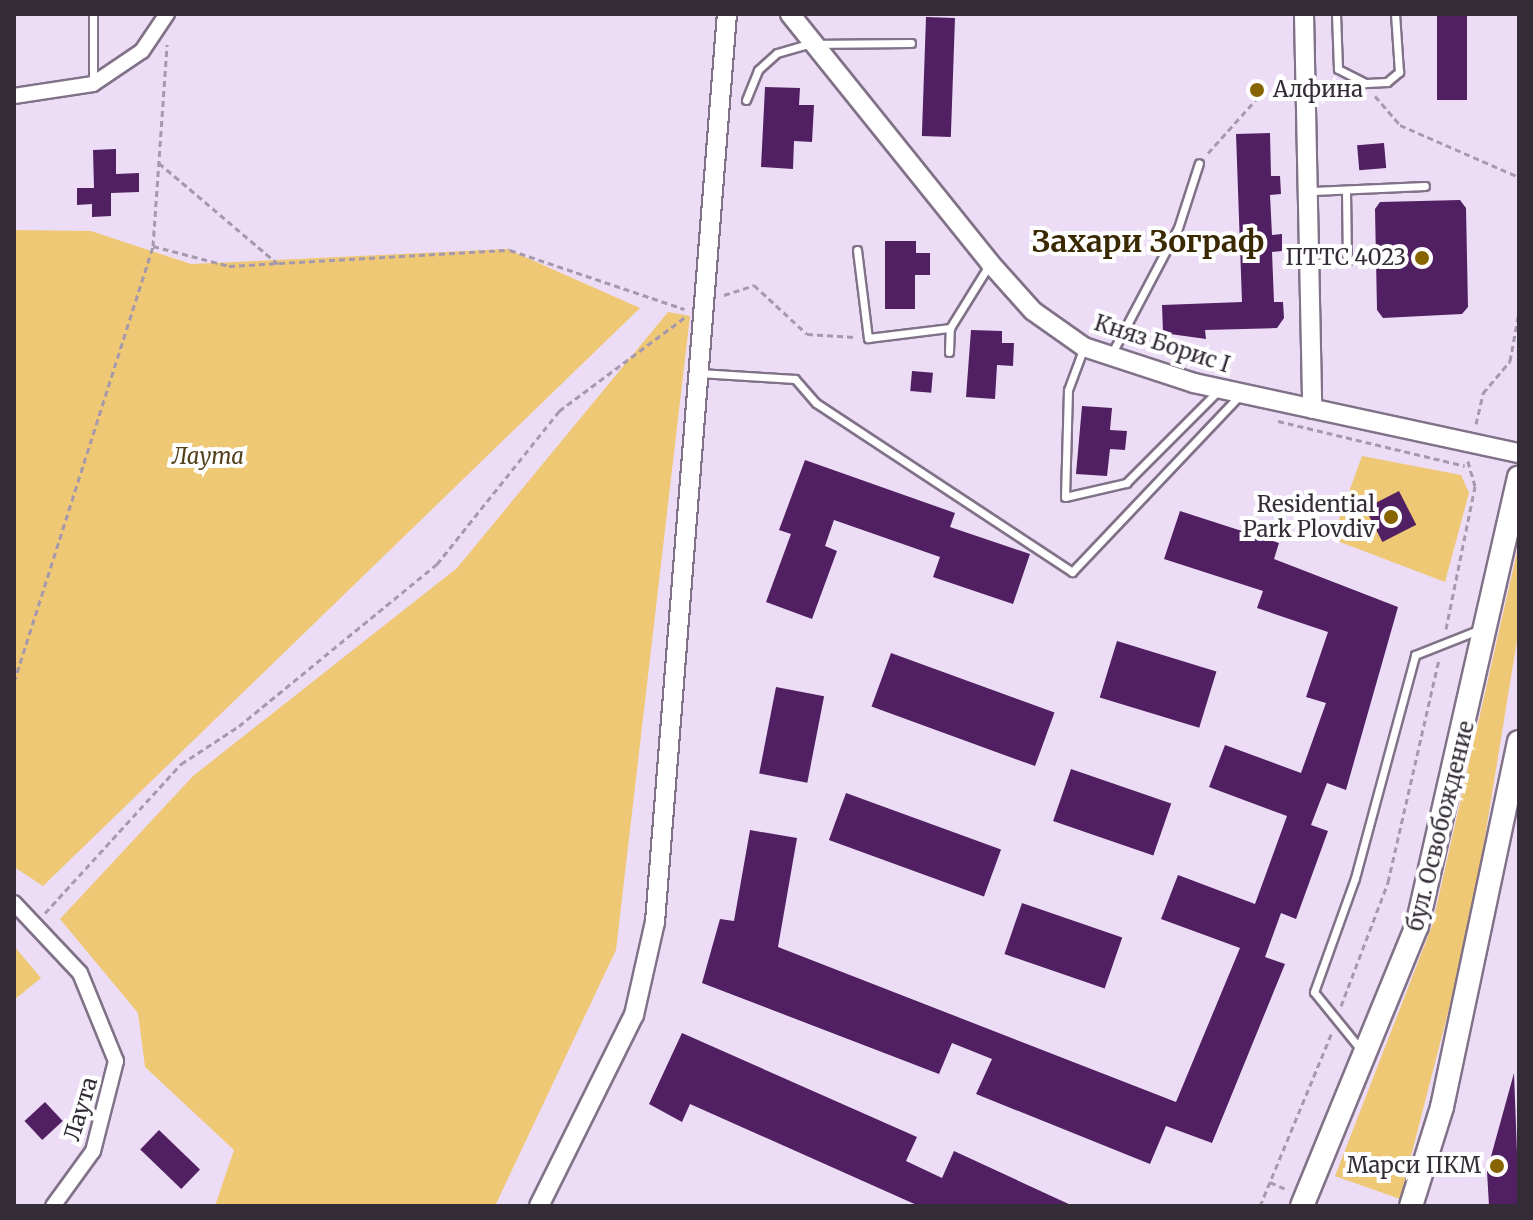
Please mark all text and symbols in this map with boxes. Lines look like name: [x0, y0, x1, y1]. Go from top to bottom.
place label: Алфина: [1273, 77, 1363, 103]
marker: Алфина: [1248, 81, 1266, 99]
district label: Захари Зограф: [1032, 223, 1264, 259]
place label: ПТТС 4023: [1286, 245, 1406, 271]
marker: ПТТС 4023: [1413, 249, 1431, 267]
street label: Княз Борис I: [1091, 310, 1233, 378]
park label: Лаута: [172, 444, 244, 470]
place label: Residential Park Plovdiv: [1243, 491, 1375, 542]
marker: Residential Park Plovdiv: [1382, 508, 1400, 526]
street label: бул. Освобождение: [1402, 718, 1480, 934]
street label: Лаута: [59, 1074, 103, 1144]
place label: Марси ПКМ: [1347, 1153, 1481, 1179]
marker: Марси ПКМ: [1488, 1157, 1506, 1175]

